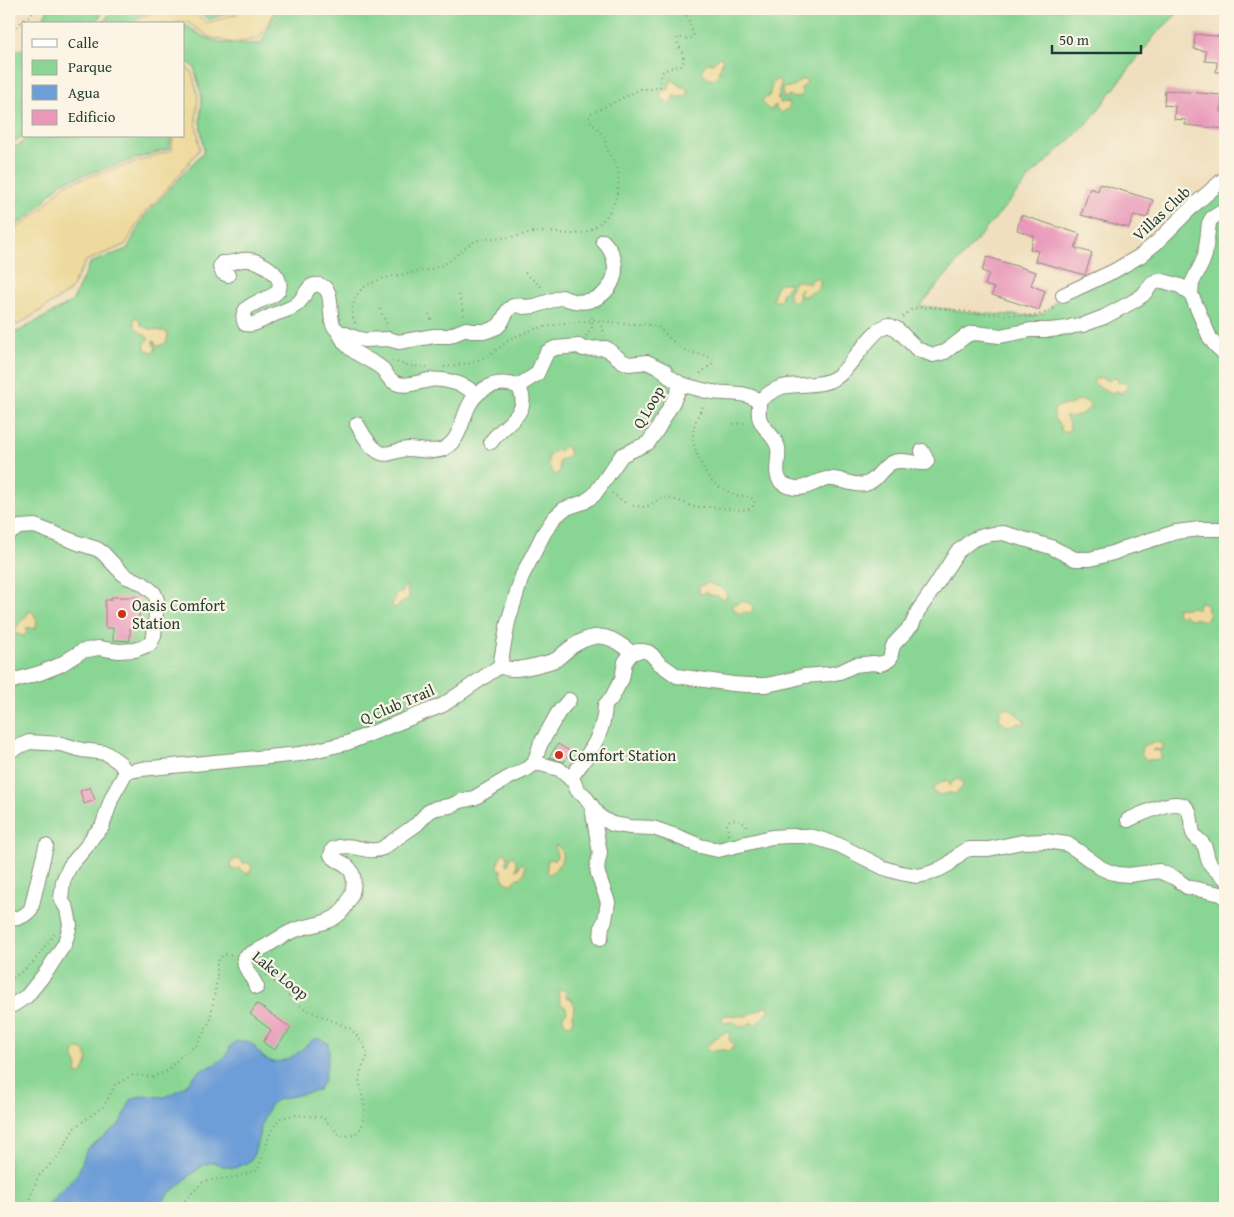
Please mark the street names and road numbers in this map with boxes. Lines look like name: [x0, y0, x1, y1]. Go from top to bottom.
street label: Villas Club: [1127, 180, 1195, 246]
street label: Q Loop: [626, 381, 670, 433]
street label: Q Club Trail: [356, 677, 438, 730]
street label: Lake Loop: [247, 945, 315, 1006]

